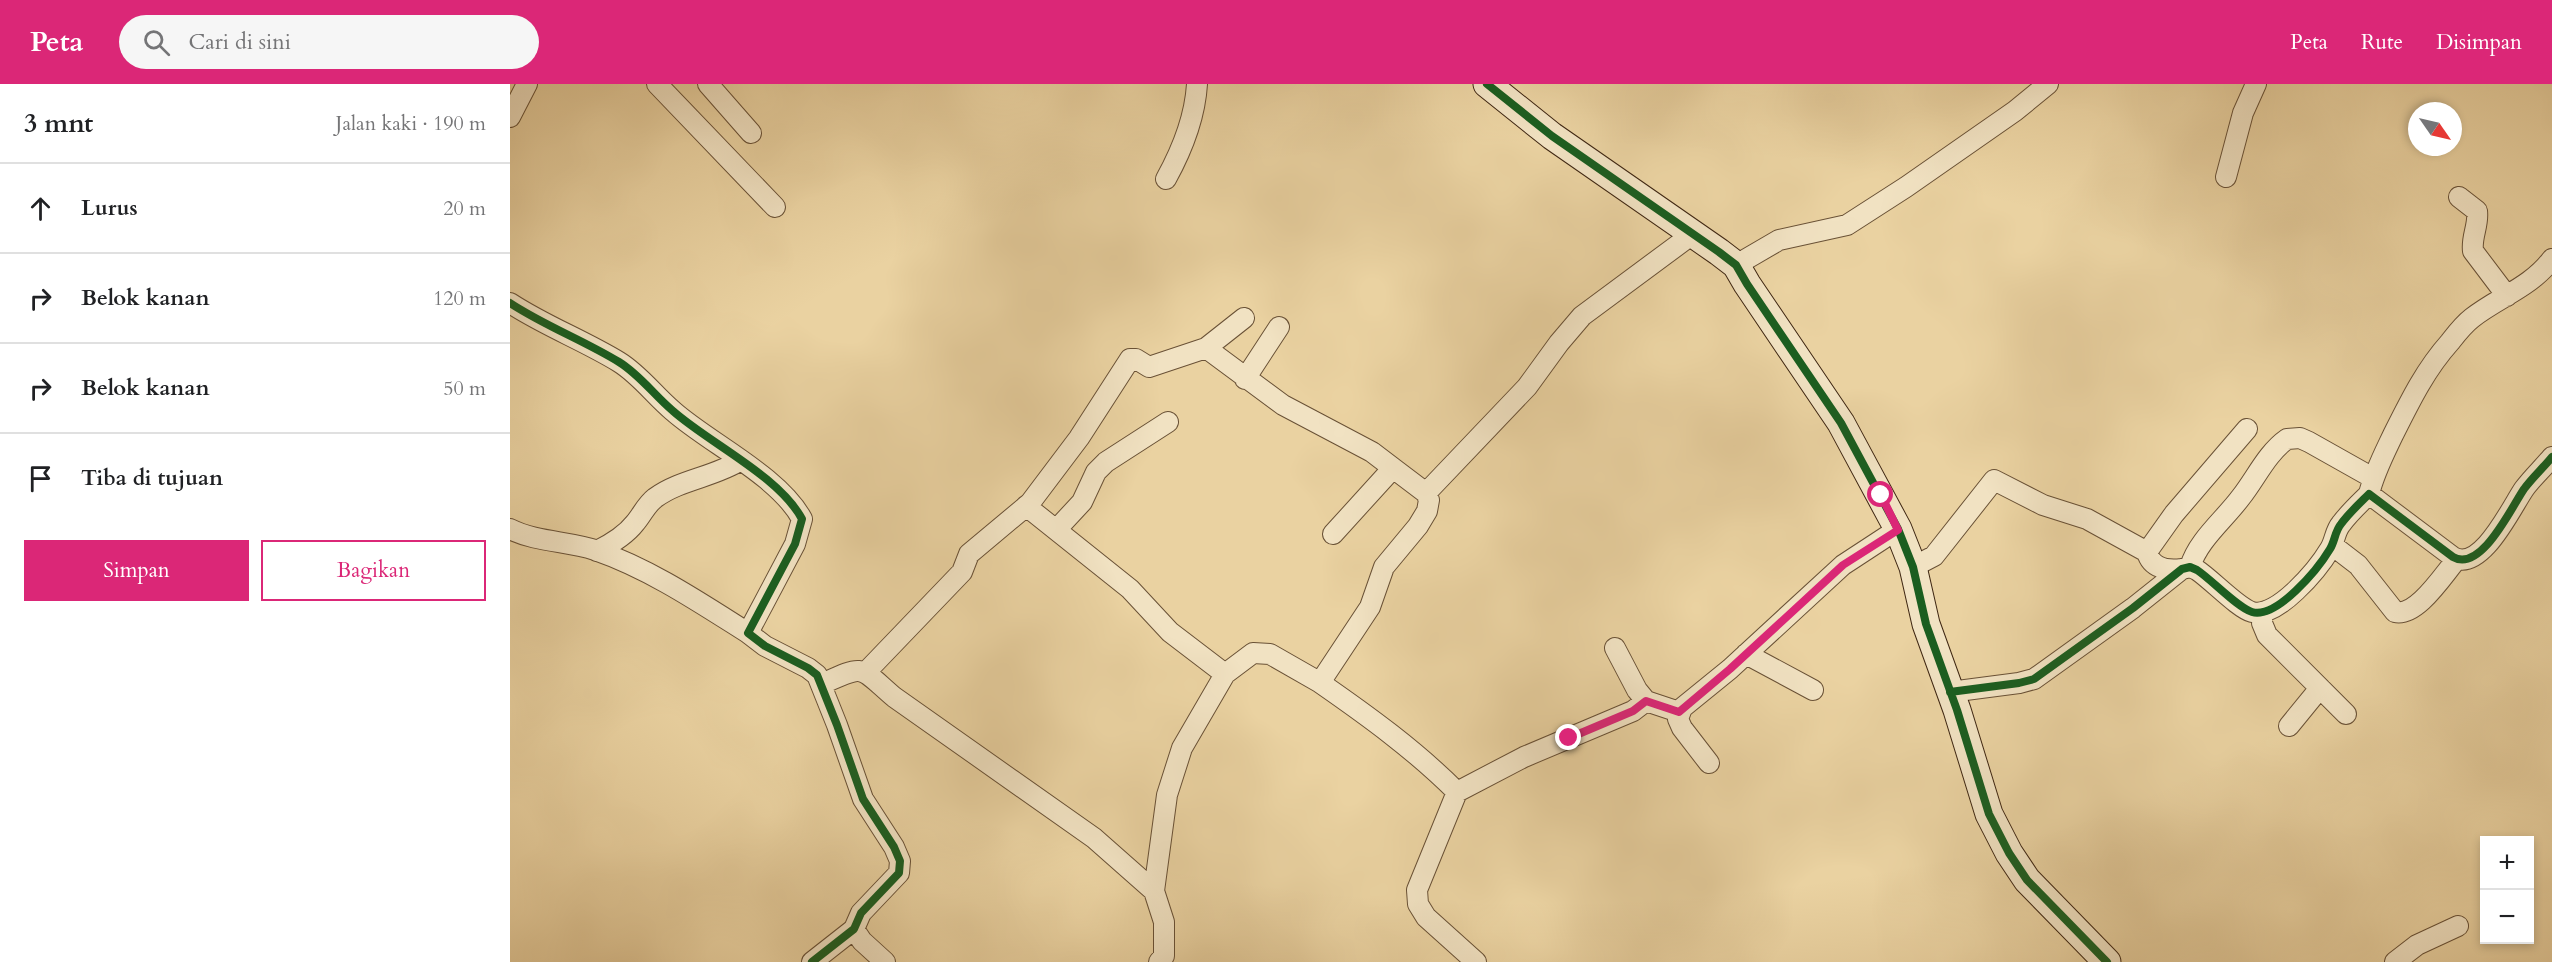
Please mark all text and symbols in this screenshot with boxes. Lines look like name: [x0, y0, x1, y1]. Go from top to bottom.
search box: [119, 15, 539, 69]
text: Peta: [30, 23, 83, 61]
icon: search: [140, 26, 173, 59]
text: Cari di sini: [188, 27, 291, 57]
text: Peta: [2290, 28, 2328, 57]
text: Rute: [2361, 28, 2403, 57]
text: Disimpan: [2436, 28, 2522, 57]
north arrow: [2408, 102, 2462, 156]
text: 3 mnt: [24, 106, 93, 141]
text: Jalan kaki · 190 m: [336, 110, 486, 137]
icon: ahead: [24, 192, 57, 225]
text: Lurus: [81, 193, 138, 223]
text: 20 m: [443, 195, 486, 222]
icon: right: [24, 282, 57, 315]
text: Belok kanan: [81, 283, 210, 313]
text: 120 m: [433, 285, 486, 312]
icon: right: [24, 372, 57, 405]
text: Belok kanan: [81, 373, 210, 403]
text: 50 m: [443, 375, 486, 402]
icon: arrive: [24, 462, 57, 495]
text: Tiba di tujuan: [81, 463, 223, 493]
route start: [1867, 481, 1893, 507]
button: Simpan: [24, 540, 249, 601]
button: Bagikan: [261, 540, 486, 601]
route end: [1555, 724, 1581, 750]
map controls: [2480, 836, 2534, 944]
button: +: [2480, 836, 2534, 890]
button: −: [2480, 890, 2534, 944]

